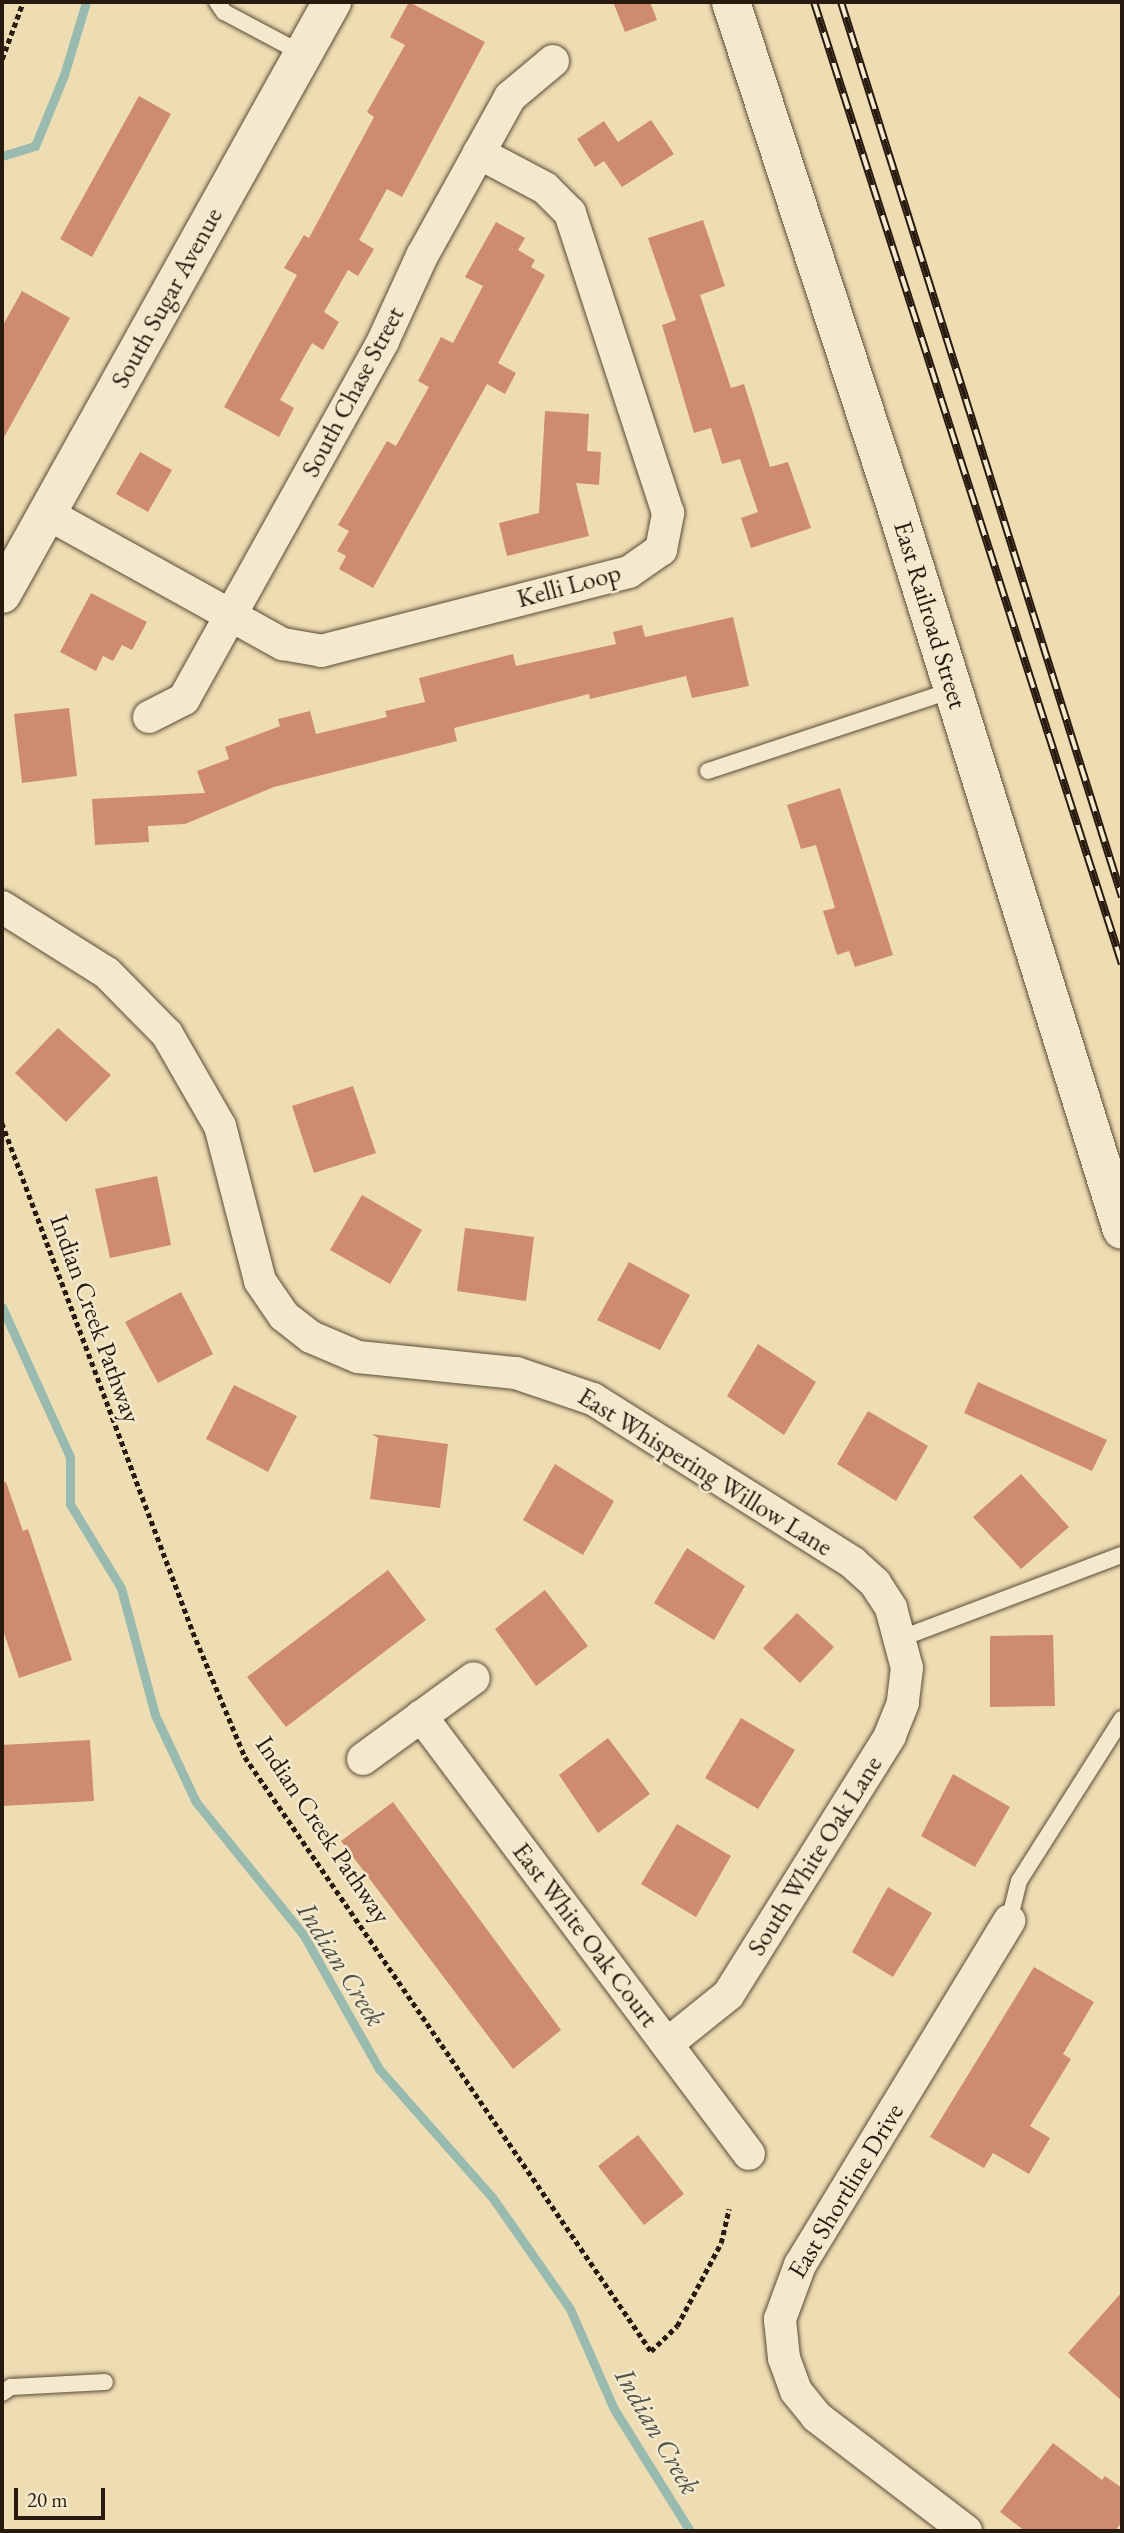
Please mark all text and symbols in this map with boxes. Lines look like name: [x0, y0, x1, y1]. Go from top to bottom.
street label: South Sugar Avenue: [105, 202, 229, 394]
street label: South Chase Street: [295, 301, 411, 483]
street label: East Railroad Street: [887, 517, 973, 713]
street label: Kelli Loop: [514, 557, 624, 615]
street label: Indian Creek Pathway: [43, 1211, 147, 1427]
street label: East Whispering Willow Lane: [572, 1381, 838, 1563]
street label: Indian Creek Pathway: [249, 1730, 397, 1930]
street label: South White Oak Lane: [741, 1750, 889, 1962]
street label: East White Oak Court: [506, 1837, 664, 2033]
water label: Indian Creek: [291, 1896, 393, 2032]
street label: East Shortline Drive: [781, 2098, 911, 2284]
water label: Indian Creek: [608, 2362, 708, 2500]
scale bar: [18, 2474, 108, 2518]
text: 20 m: [27, 2486, 68, 2513]

